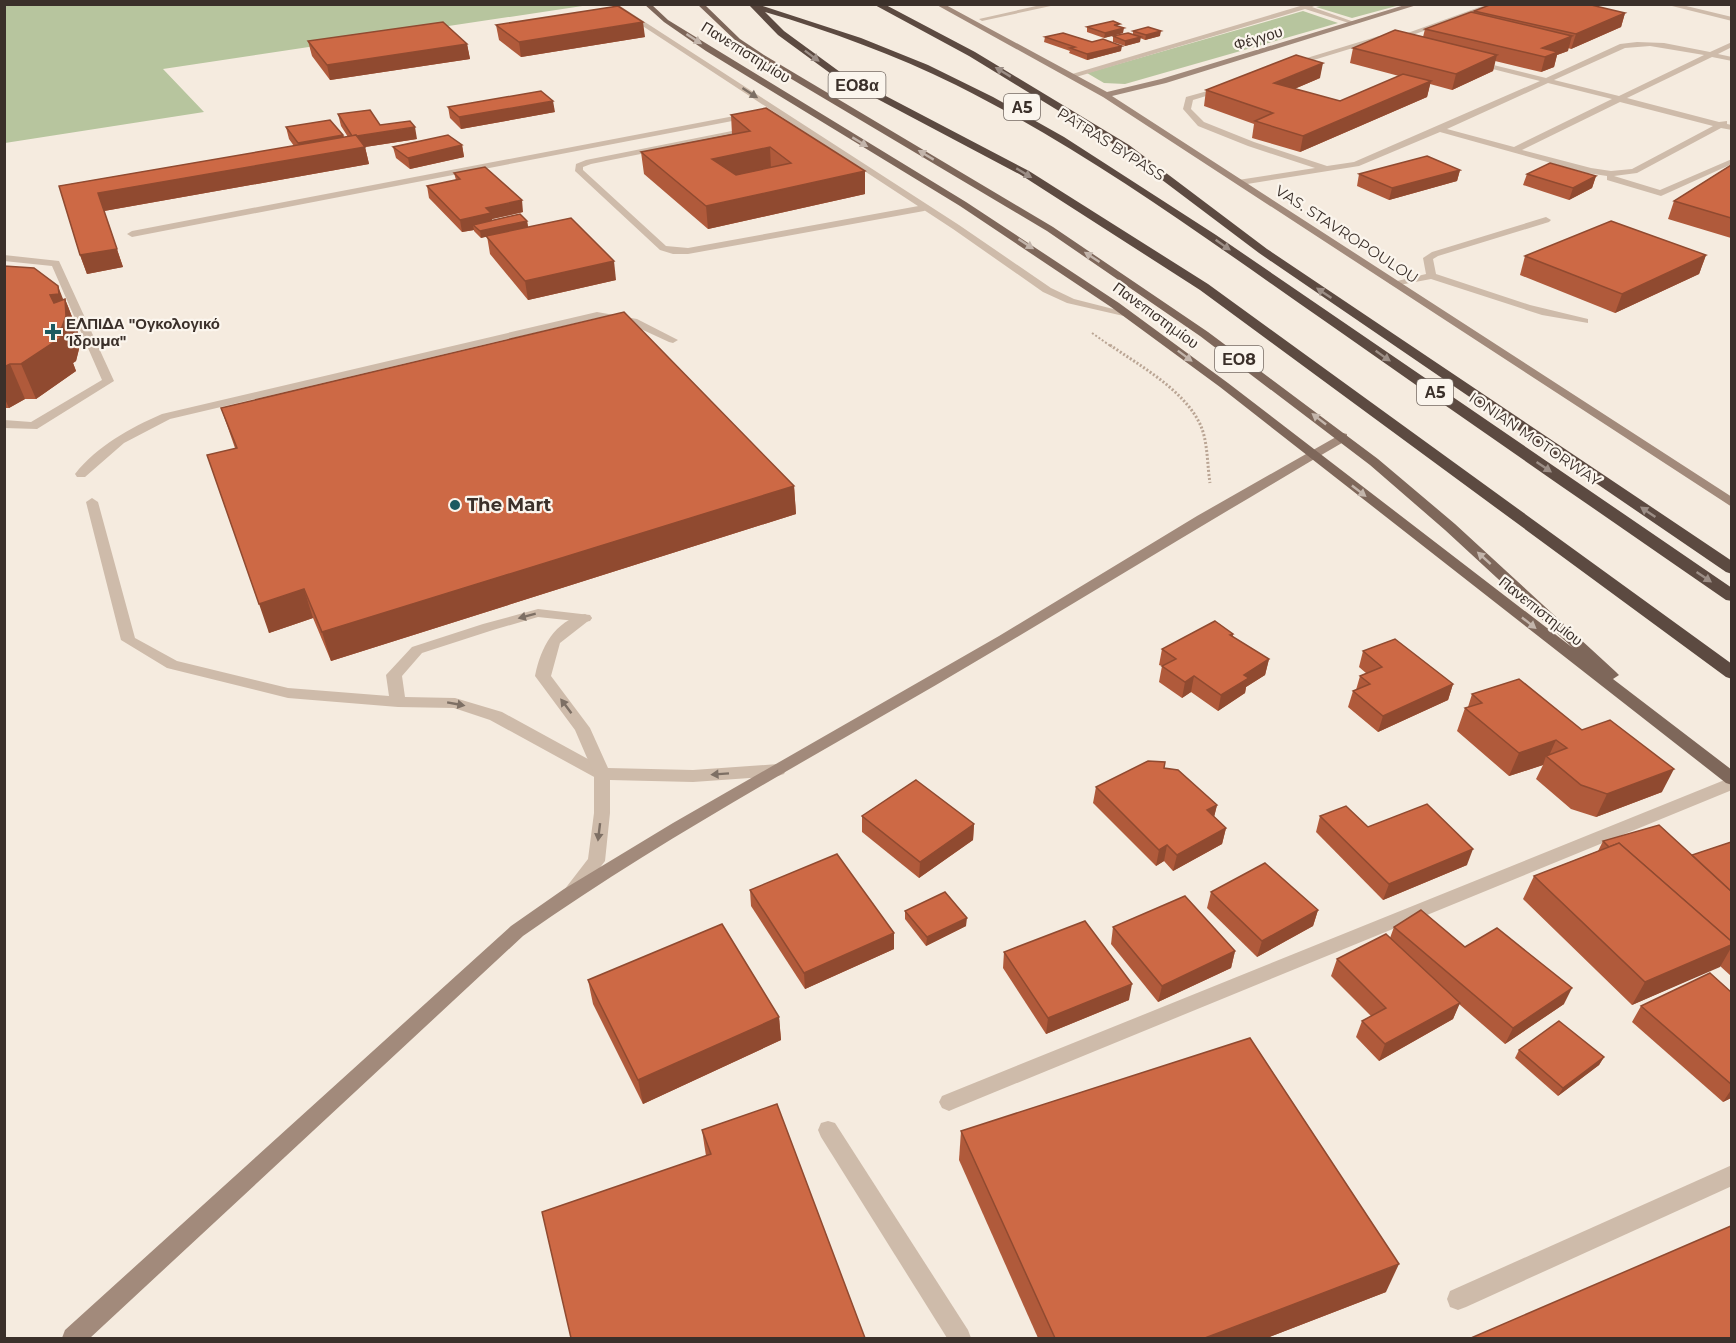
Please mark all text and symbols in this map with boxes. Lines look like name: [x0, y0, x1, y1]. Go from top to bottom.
street label: Πανεπιστημίου: [698, 17, 794, 87]
street label: Φέγγου: [1231, 22, 1285, 54]
one-way arrow: [686, 33, 702, 44]
one-way arrow: [804, 50, 819, 62]
one-way arrow: [995, 67, 1011, 78]
road number: ΕΟ8α: [828, 72, 886, 98]
one-way arrow: [742, 87, 758, 98]
road number: Α5: [1004, 94, 1040, 120]
street label: PATRAS BYPASS: [1054, 103, 1168, 185]
one-way arrow: [852, 136, 868, 147]
one-way arrow: [918, 149, 934, 160]
one-way arrow: [1016, 168, 1032, 179]
street label: VAS. STAVROPOULOU: [1272, 181, 1422, 287]
one-way arrow: [1017, 239, 1034, 250]
one-way arrow: [1215, 239, 1231, 250]
one-way arrow: [1084, 251, 1100, 262]
street label: Πανεπιστημίου: [1109, 278, 1203, 352]
one-way arrow: [1316, 288, 1332, 299]
place label: ΕΛΠΙΔΑ "Ογκολογικό Ίδρυμα": [66, 314, 220, 350]
marker: ΕΛΠΙΔΑ "Ογκολογικό Ίδρυμα": [44, 323, 62, 341]
road number: ΕΟ8: [1215, 346, 1263, 372]
one-way arrow: [1177, 350, 1193, 363]
one-way arrow: [1375, 350, 1391, 361]
road number: Α5: [1417, 379, 1453, 405]
street label: IONIAN MOTORWAY: [1465, 388, 1605, 490]
one-way arrow: [1311, 412, 1327, 425]
one-way arrow: [1535, 461, 1551, 473]
one-way arrow: [1351, 484, 1366, 496]
place label: The Mart: [467, 494, 551, 516]
marker: The Mart: [448, 498, 462, 512]
one-way arrow: [1640, 507, 1657, 518]
one-way arrow: [1477, 551, 1492, 565]
one-way arrow: [1696, 571, 1712, 583]
street label: Πανεπιστημίου: [1495, 572, 1587, 650]
one-way arrow: [518, 612, 536, 621]
one-way arrow: [1522, 616, 1537, 628]
one-way arrow: [560, 699, 572, 715]
one-way arrow: [447, 700, 466, 709]
one-way arrow: [710, 770, 729, 779]
one-way arrow: [595, 823, 604, 842]

